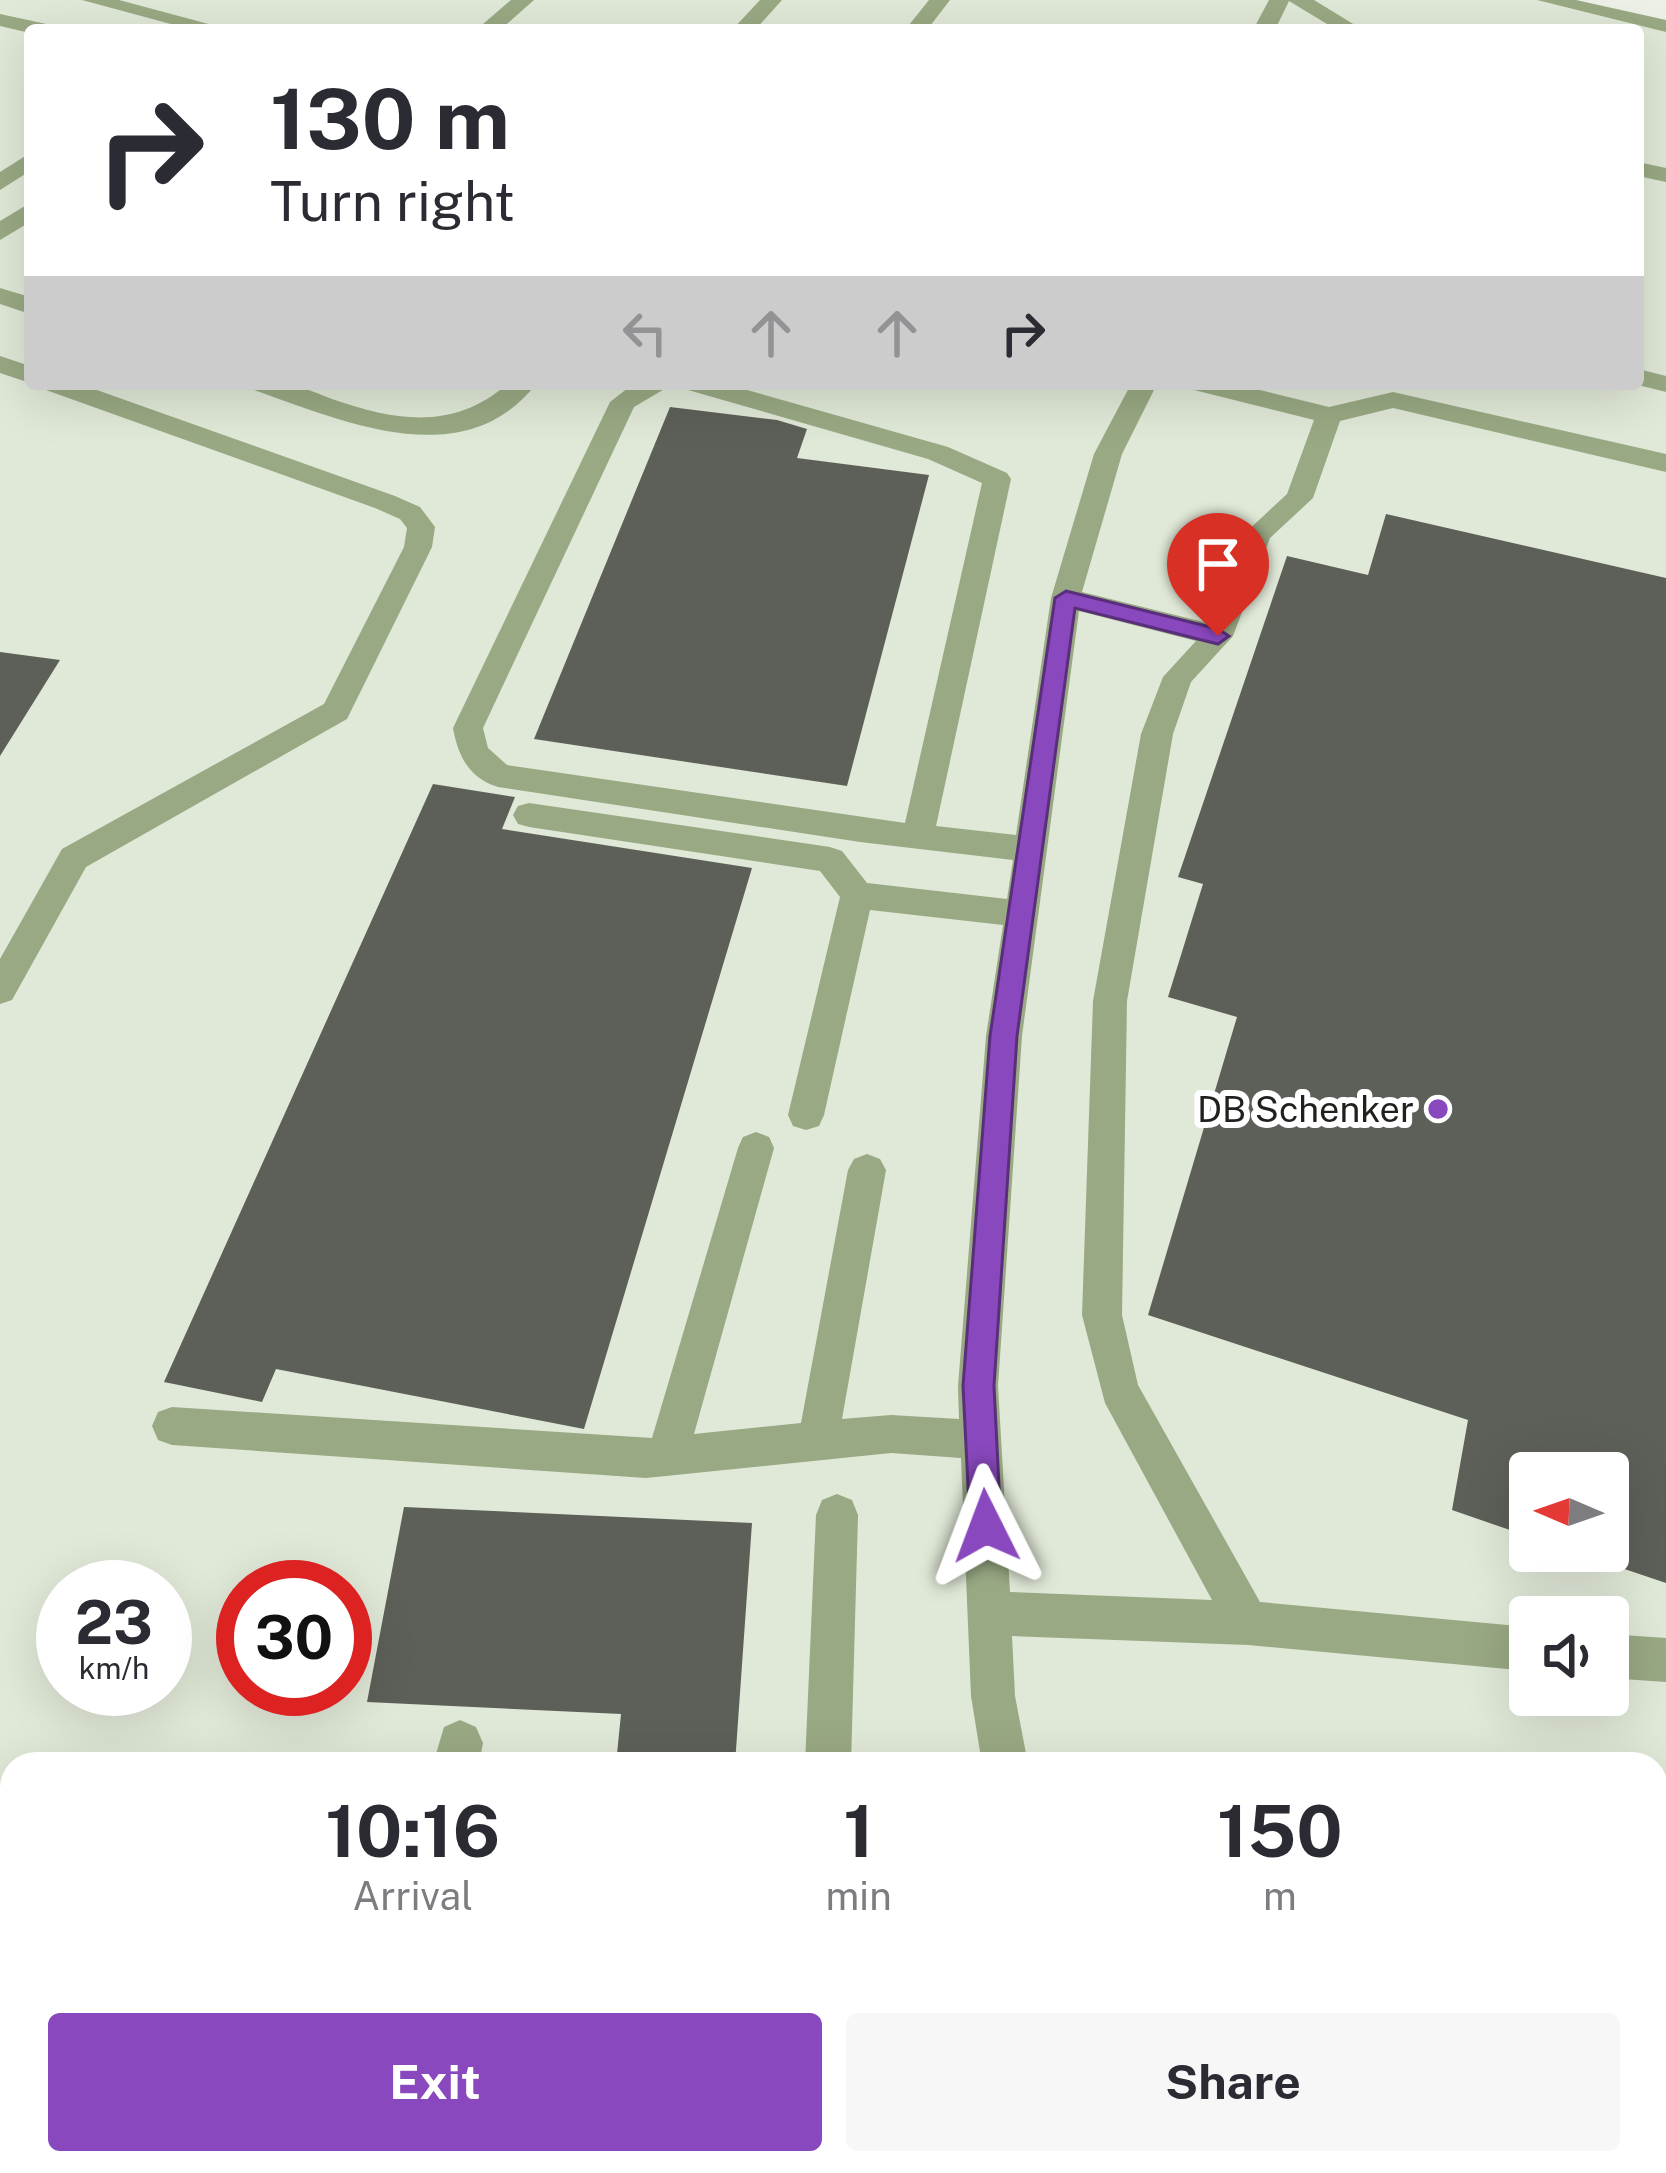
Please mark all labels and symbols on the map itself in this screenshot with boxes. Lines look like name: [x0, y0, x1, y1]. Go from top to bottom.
pin: [1167, 513, 1269, 636]
place label: DB Schenker: [1197, 1088, 1414, 1130]
marker: DB Schenker: [1425, 1096, 1451, 1122]
north arrow: [1509, 1452, 1629, 1572]
position arrow: [923, 1463, 1049, 1589]
speed limit sign: 30: [216, 1560, 372, 1716]

